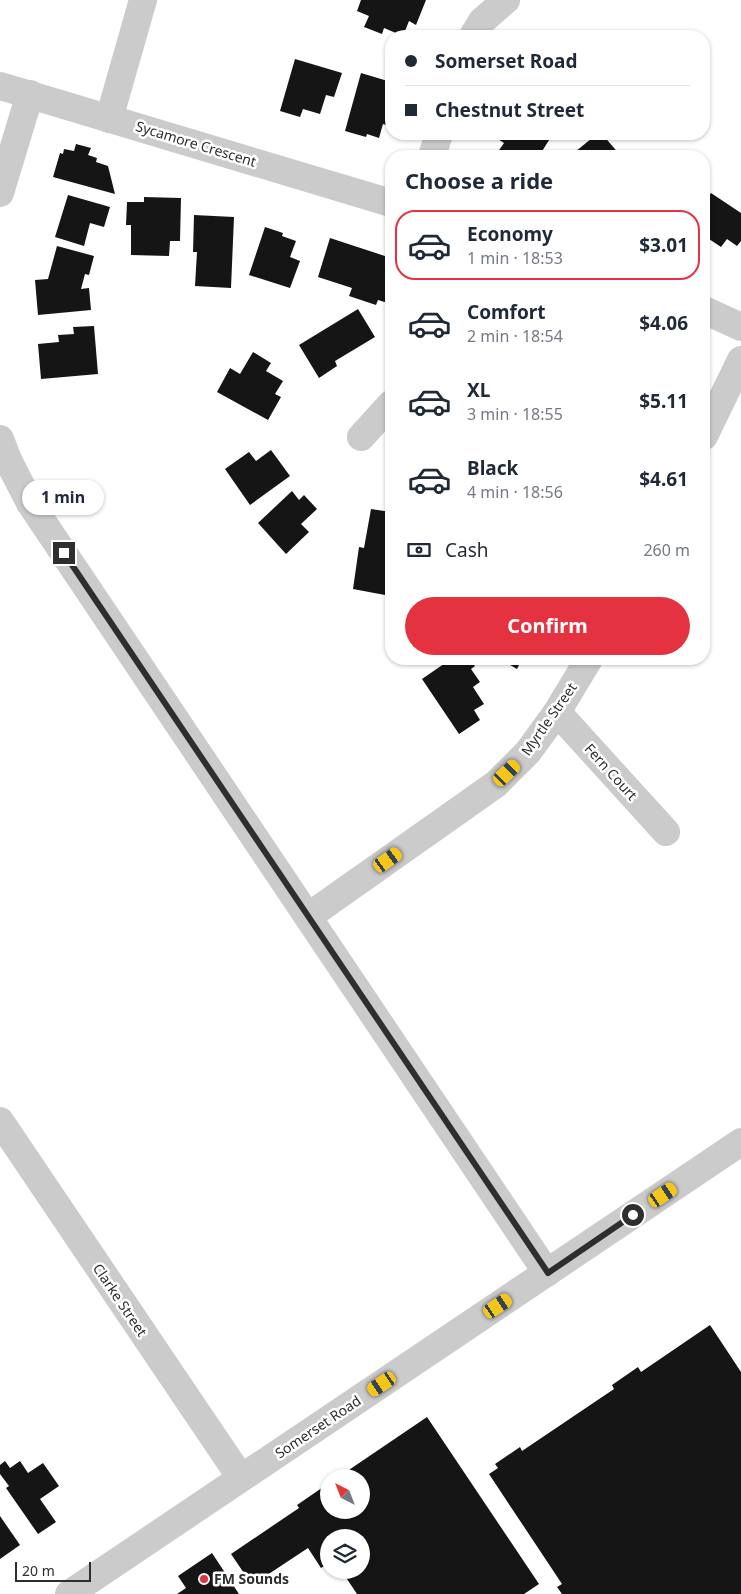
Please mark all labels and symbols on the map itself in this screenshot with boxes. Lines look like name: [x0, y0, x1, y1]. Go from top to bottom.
street label: Sycamore Crescent: [133, 116, 259, 171]
callout: 1 min: [23, 480, 105, 516]
route end: [53, 542, 75, 564]
street label: Myrtle Street: [516, 678, 581, 759]
street label: Fern Court: [581, 739, 642, 804]
car: [490, 757, 523, 789]
car: [371, 845, 404, 875]
car: [646, 1180, 679, 1210]
route start: [622, 1204, 644, 1226]
street label: Clarke Street: [89, 1260, 152, 1340]
car: [481, 1291, 514, 1321]
car: [365, 1369, 398, 1399]
street label: Somerset Road: [271, 1391, 364, 1462]
north arrow: [320, 1469, 370, 1519]
scale bar: [15, 1559, 91, 1582]
place label: FM Sounds: [214, 1569, 289, 1588]
marker: FM Sounds: [198, 1573, 210, 1585]

